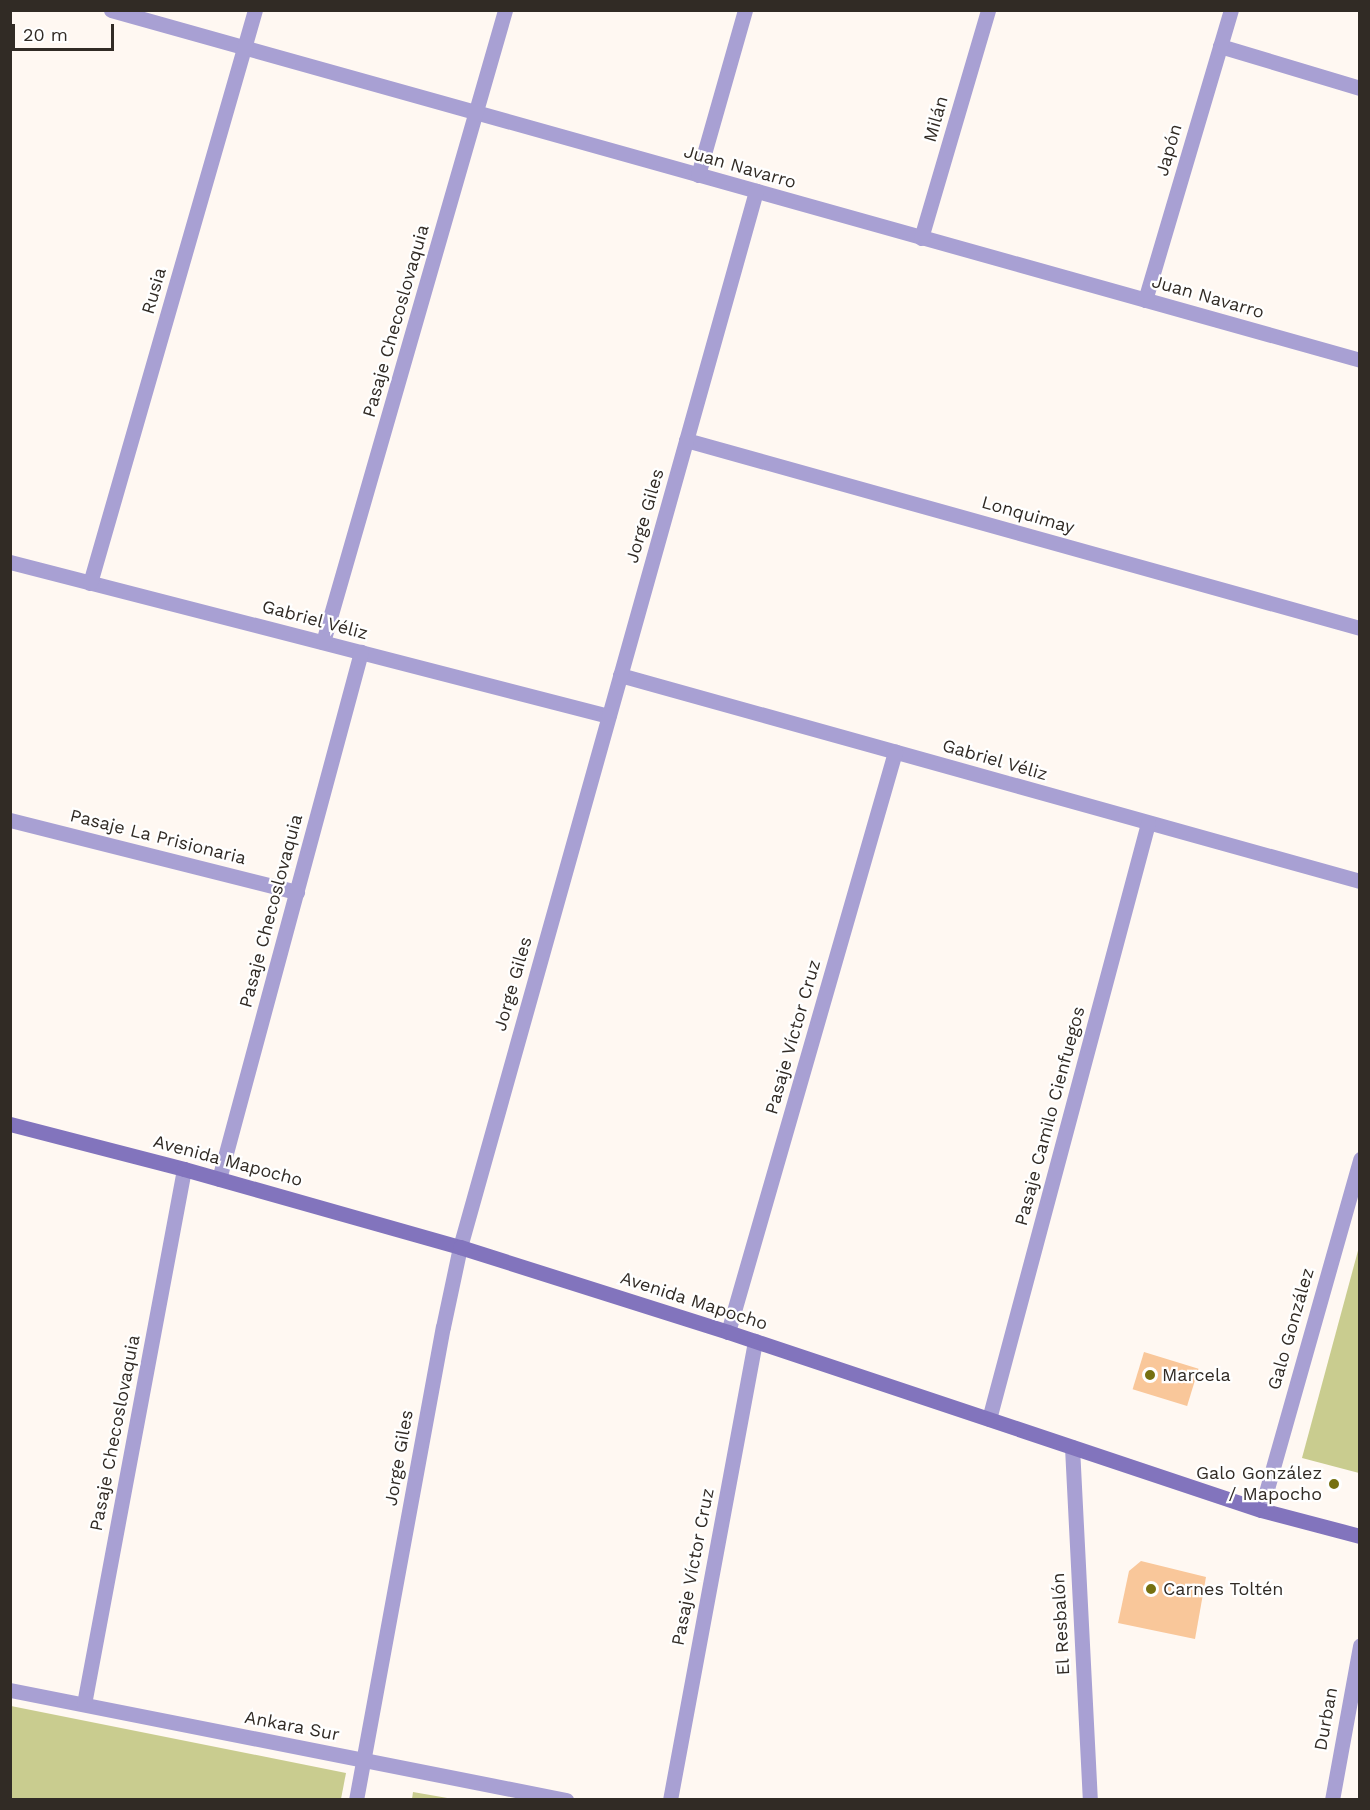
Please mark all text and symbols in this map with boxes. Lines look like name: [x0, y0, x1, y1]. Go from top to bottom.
scale bar: [15, 12, 117, 50]
text: 20 m: [23, 24, 68, 45]
street label: Milán: [919, 93, 953, 145]
street label: Japón: [1151, 121, 1187, 179]
street label: Juan Navarro: [681, 141, 799, 193]
street label: Pasaje Checoslovaquia: [358, 222, 434, 420]
street label: Rusia: [137, 265, 171, 317]
street label: Juan Navarro: [1149, 271, 1267, 323]
street label: Jorge Giles: [621, 466, 669, 566]
street label: Lonquimay: [979, 491, 1077, 539]
street label: Gabriel Véliz: [259, 595, 371, 645]
street label: Gabriel Véliz: [939, 734, 1051, 786]
street label: Pasaje La Prisionaria: [68, 805, 248, 869]
street label: Pasaje Checoslovaquia: [235, 812, 307, 1010]
street label: Jorge Giles: [489, 934, 537, 1034]
street label: Pasaje Víctor Cruz: [760, 957, 826, 1117]
street label: Pasaje Camilo Cienfuegos: [1010, 1004, 1090, 1228]
street label: Avenida Mapocho: [151, 1131, 305, 1191]
street label: Galo González: [1263, 1265, 1319, 1393]
street label: Avenida Mapocho: [617, 1267, 771, 1335]
street label: Pasaje Checoslovaquia: [85, 1333, 145, 1533]
place label: Marcela: [1162, 1364, 1231, 1386]
marker: Marcela: [1143, 1368, 1157, 1382]
street label: Jorge Giles: [380, 1408, 418, 1508]
place label: Galo González / Mapocho: [1196, 1463, 1322, 1506]
marker: Galo González / Mapocho: [1327, 1477, 1341, 1491]
street label: Pasaje Víctor Cruz: [667, 1486, 719, 1648]
street label: El Resbalón: [1048, 1572, 1074, 1676]
place label: Carnes Toltén: [1163, 1578, 1284, 1600]
marker: Carnes Toltén: [1144, 1582, 1158, 1596]
street label: Durban: [1310, 1686, 1342, 1752]
street label: Ankara Sur: [243, 1706, 341, 1746]

